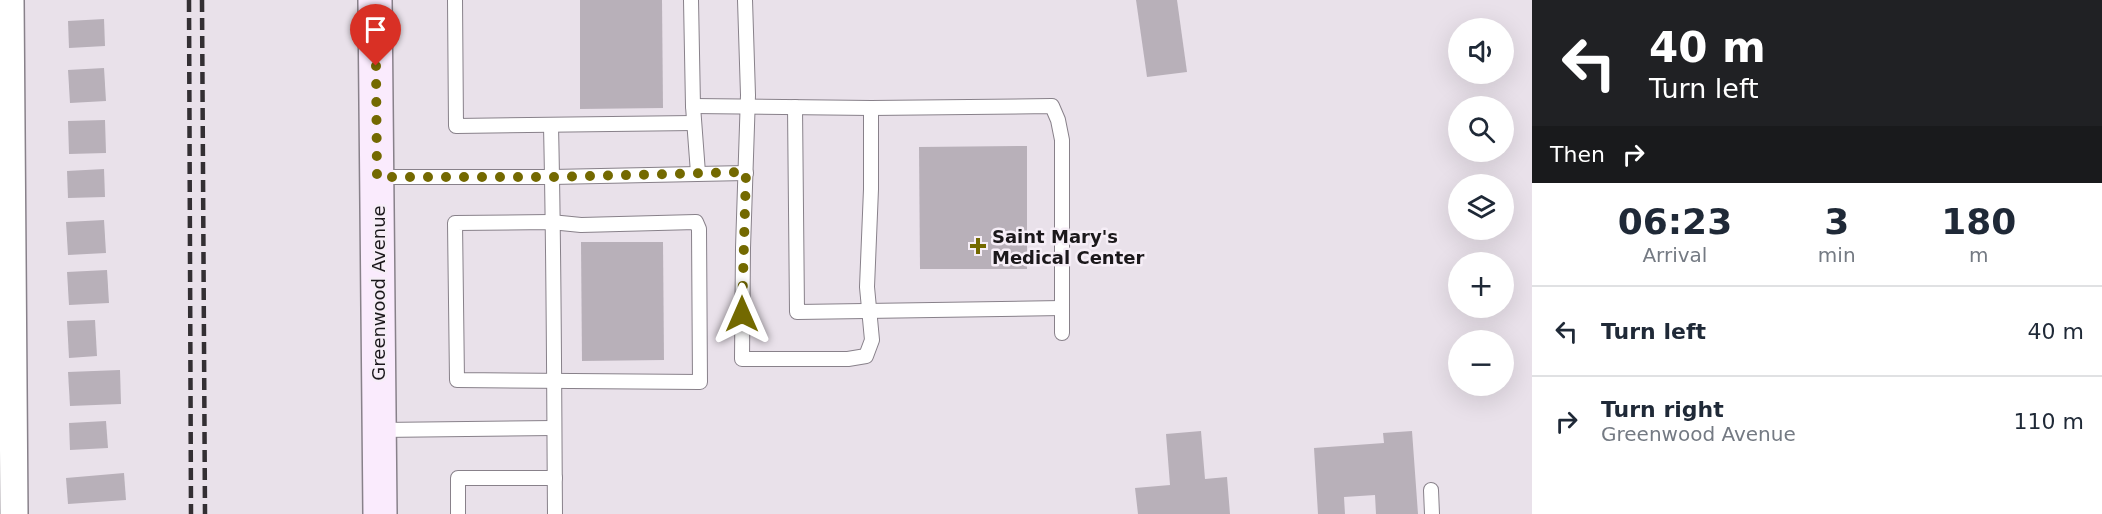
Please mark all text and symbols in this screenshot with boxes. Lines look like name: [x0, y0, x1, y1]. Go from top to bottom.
pin: [350, 4, 401, 66]
icon: arrive: [359, 13, 392, 46]
map controls: [1448, 18, 1514, 396]
button: sound: [1448, 18, 1514, 84]
text: 40 m: [1649, 23, 1766, 72]
icon: left: [1550, 24, 1628, 102]
text: Turn left: [1649, 73, 1759, 104]
button: search: [1448, 96, 1514, 162]
icon: right: [1617, 138, 1650, 171]
text: Then: [1550, 142, 1605, 167]
button: layers: [1448, 174, 1514, 240]
text: 06:23: [1618, 201, 1732, 242]
text: 3: [1824, 201, 1849, 242]
text: 180: [1941, 201, 2016, 242]
street label: Greenwood Avenue: [368, 205, 389, 381]
place label: Saint Mary's Medical Center: [992, 226, 1144, 268]
marker: Saint Mary's Medical Center: [969, 237, 987, 255]
text: Arrival: [1642, 243, 1707, 267]
text: min: [1818, 243, 1856, 267]
text: m: [1969, 243, 1989, 267]
button: +: [1448, 252, 1514, 318]
position arrow: [710, 282, 774, 346]
icon: left: [1550, 315, 1583, 348]
text: Turn left: [1601, 319, 1706, 344]
text: 40 m: [2028, 319, 2084, 344]
button: −: [1448, 330, 1514, 396]
text: Turn right: [1601, 397, 1724, 422]
icon: right: [1550, 405, 1583, 438]
text: 110 m: [2014, 409, 2084, 434]
text: Greenwood Avenue: [1601, 422, 1796, 446]

